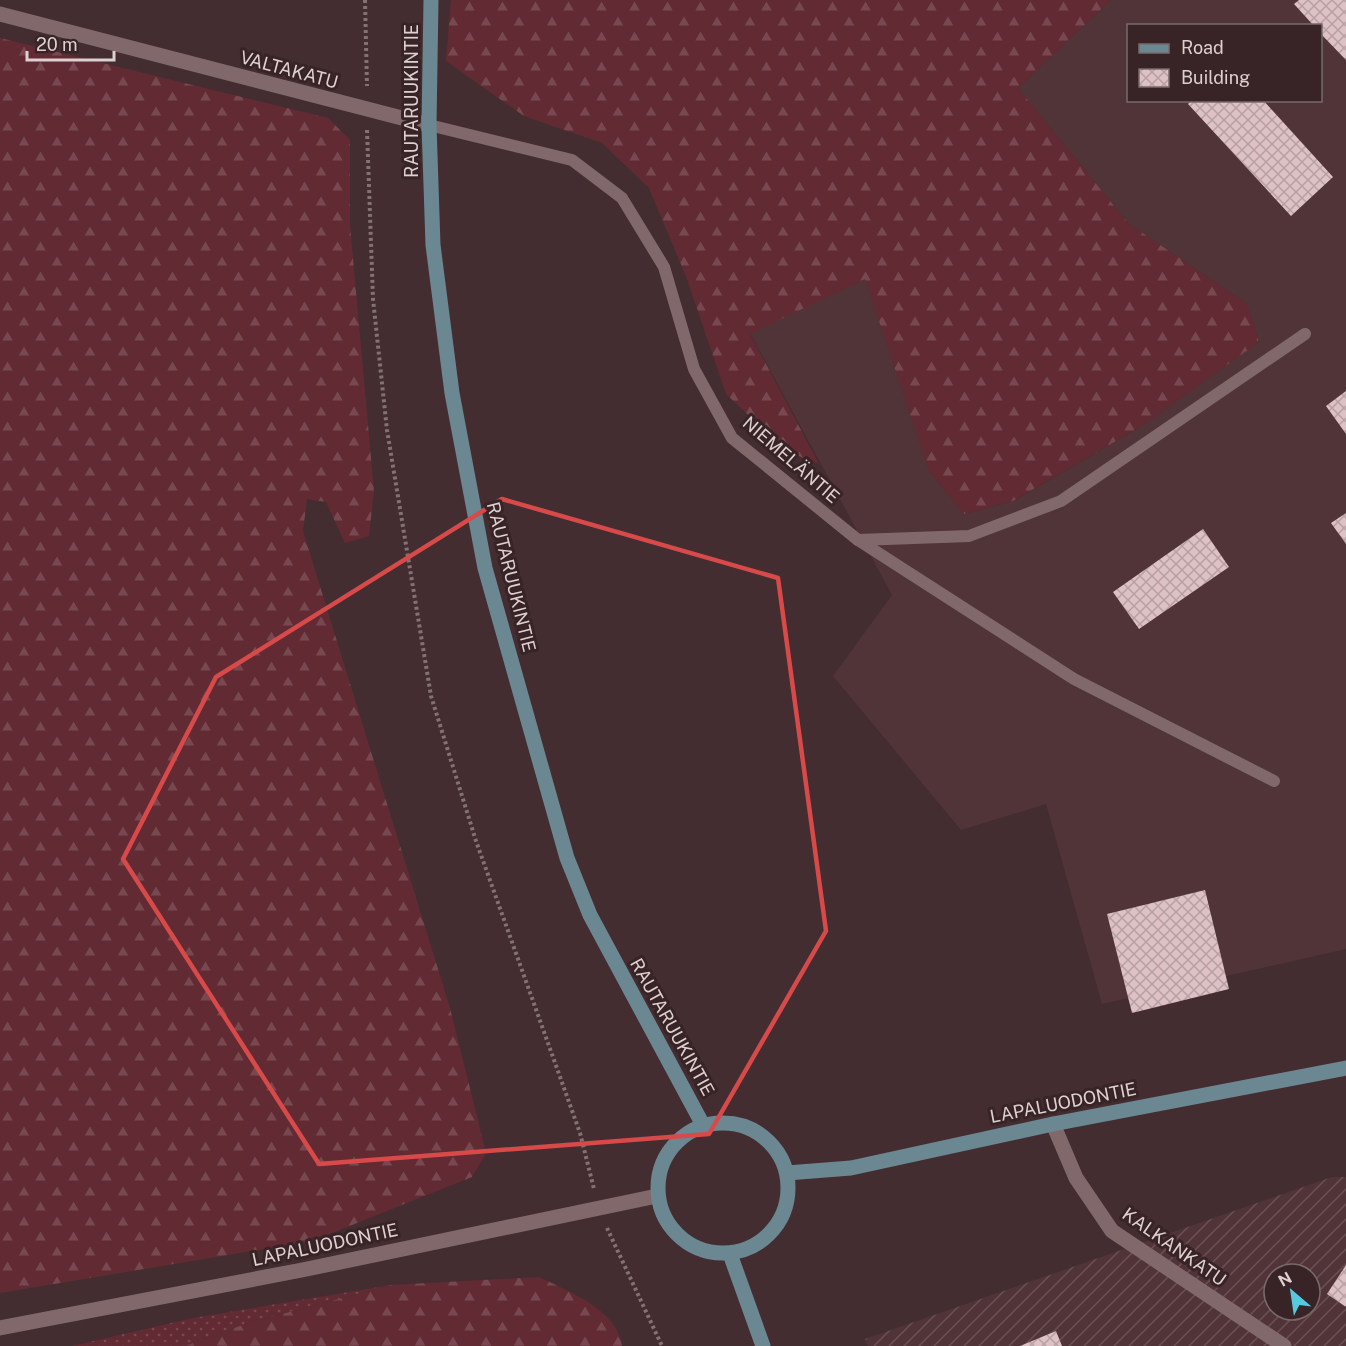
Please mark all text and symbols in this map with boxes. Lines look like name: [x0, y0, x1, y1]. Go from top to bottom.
scale bar: [27, 24, 114, 62]
street label: RAUTARUUKINTIE: [401, 24, 422, 178]
legend: [1127, 24, 1322, 102]
text: 20 m: [36, 34, 78, 55]
text: Road: [1181, 37, 1224, 58]
street label: VALTAKATU: [238, 46, 340, 93]
text: Building: [1181, 67, 1250, 88]
street label: NIEMELÄNTIE: [739, 411, 845, 507]
street label: RAUTARUUKINTIE: [483, 500, 540, 654]
street label: RAUTARUUKINTIE: [626, 954, 719, 1099]
street label: LAPALUODONTIE: [988, 1078, 1138, 1127]
street label: KALKANKATU: [1118, 1203, 1230, 1290]
street label: LAPALUODONTIE: [250, 1219, 400, 1270]
north arrow: [1262, 1262, 1322, 1322]
text: N: [1275, 1268, 1295, 1291]

